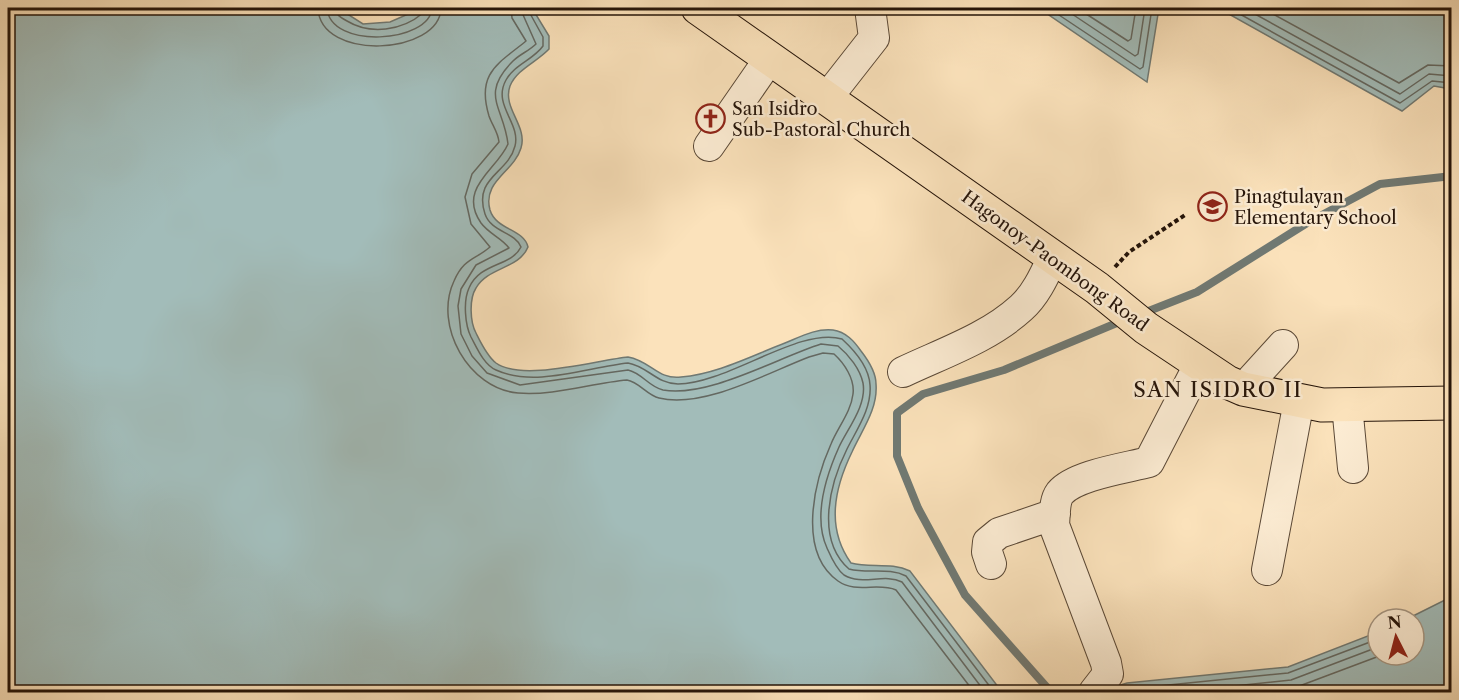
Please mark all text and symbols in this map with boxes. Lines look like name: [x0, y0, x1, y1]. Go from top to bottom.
place label: San Isidro Sub-Pastoral Church: [732, 98, 911, 141]
church icon: San Isidro Sub-Pastoral Church: [695, 103, 727, 135]
street label: Hagonoy-Paombong Road: [957, 186, 1153, 336]
place label: Pinagtulayan Elementary School: [1234, 186, 1397, 229]
school or university icon: Pinagtulayan Elementary School: [1197, 191, 1229, 223]
district label: SAN ISIDRO II: [1133, 377, 1303, 402]
north arrow: [1366, 607, 1426, 667]
text: N: [1386, 611, 1402, 633]

